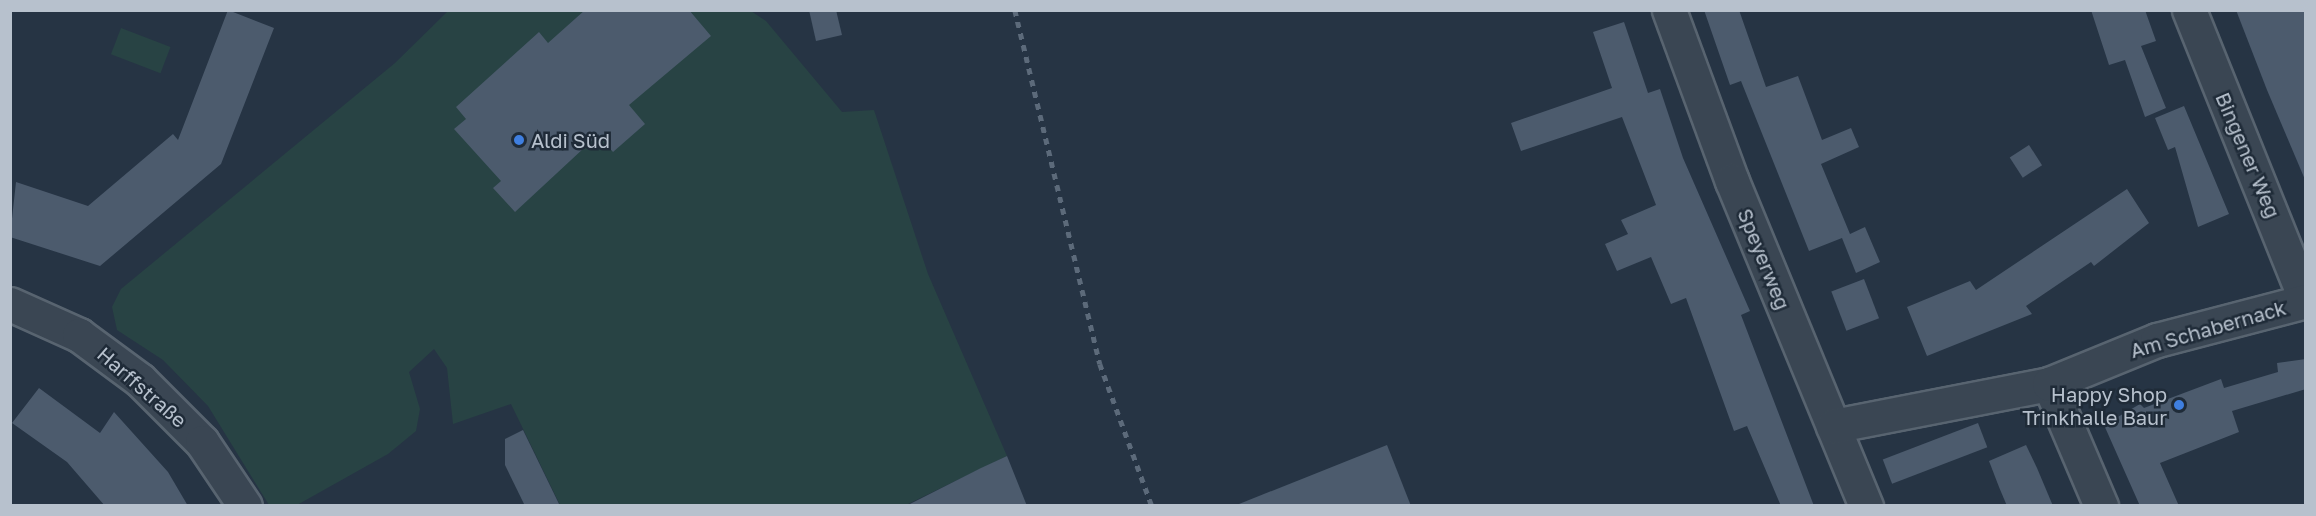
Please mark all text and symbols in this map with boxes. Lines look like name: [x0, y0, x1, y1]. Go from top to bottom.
street label: Bingener Weg: [2211, 89, 2285, 221]
place label: Aldi Süd: [531, 128, 610, 152]
marker: Aldi Süd: [512, 133, 526, 147]
street label: Speyerweg: [1733, 205, 1795, 313]
street label: Am Schabernack: [2127, 295, 2289, 363]
street label: Harffstraße: [93, 342, 191, 432]
place label: Happy Shop Trinkhalle Baur: [2022, 382, 2167, 429]
marker: Happy Shop Trinkhalle Baur: [2172, 398, 2186, 412]

